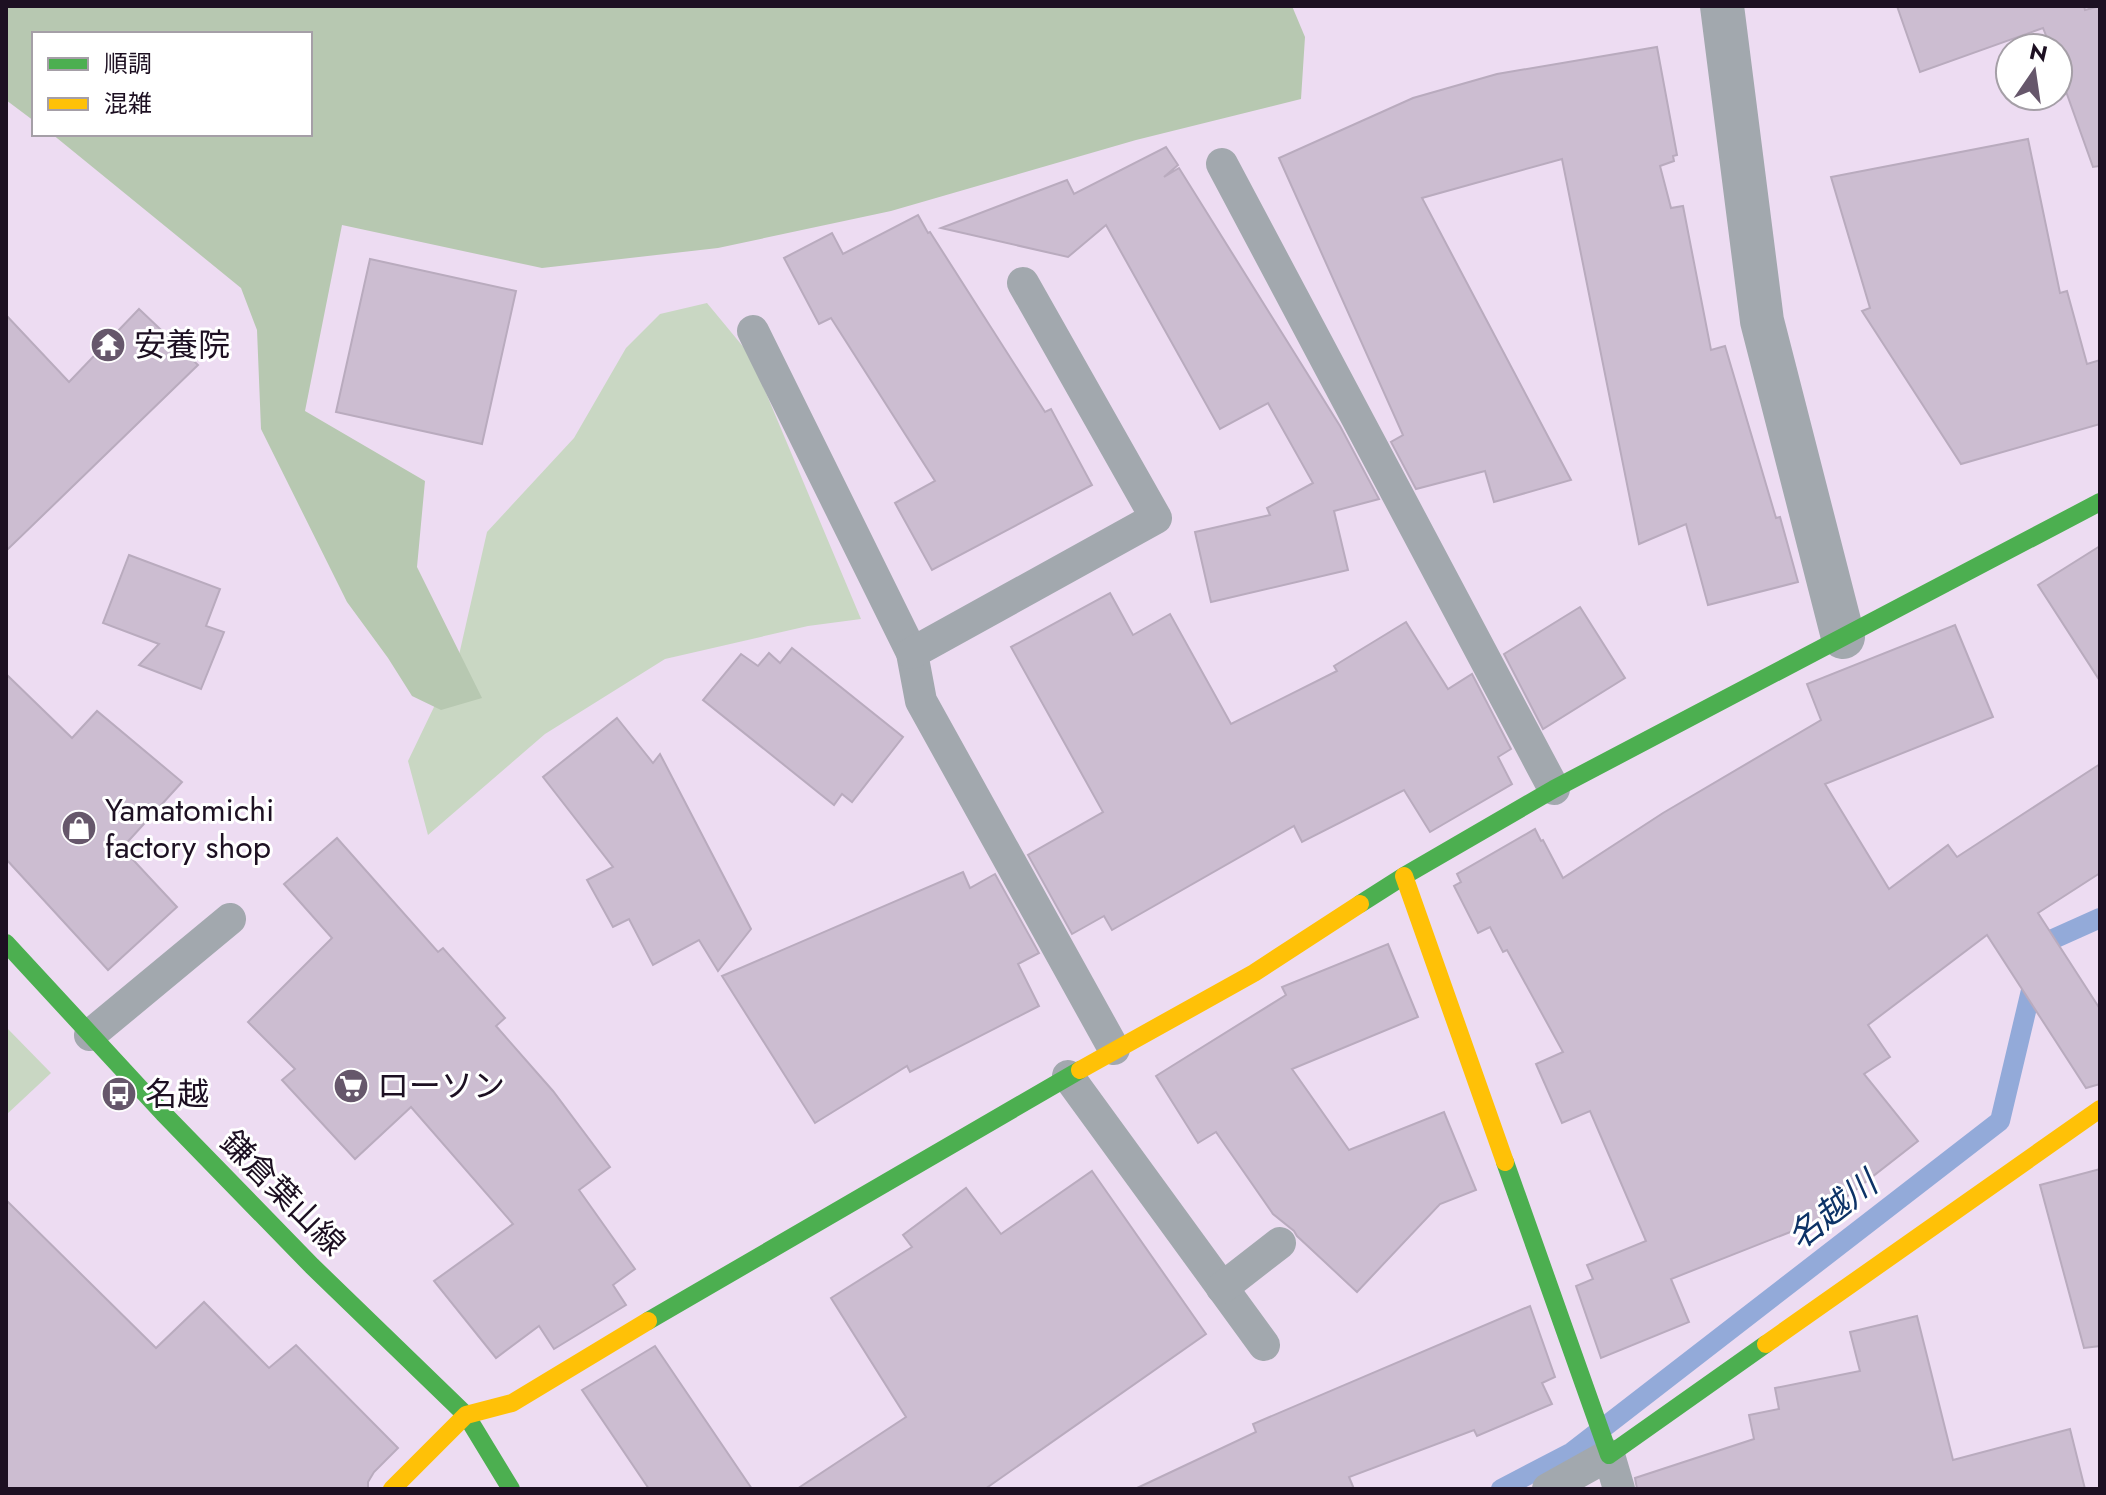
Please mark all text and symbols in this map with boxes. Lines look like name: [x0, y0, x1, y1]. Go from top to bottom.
legend: [32, 32, 312, 136]
north arrow: [1994, 32, 2074, 112]
text: N: [2026, 35, 2051, 70]
text: 順調: [104, 46, 152, 81]
text: 混雑: [104, 86, 152, 121]
place label: 安養院: [134, 322, 230, 368]
temple icon: 安養院: [89, 326, 127, 364]
place label: Yamatomichi factory shop: [105, 787, 274, 870]
shop icon: Yamatomichi factory shop: [60, 809, 98, 847]
place label: ローソン: [377, 1063, 505, 1109]
supermarket icon: ローソン: [332, 1067, 370, 1105]
place label: 名越: [145, 1071, 209, 1117]
bus stop icon: 名越: [100, 1075, 138, 1113]
street label: 鎌倉葉山線: [210, 1120, 356, 1266]
water label: 名越川: [1777, 1158, 1890, 1261]

